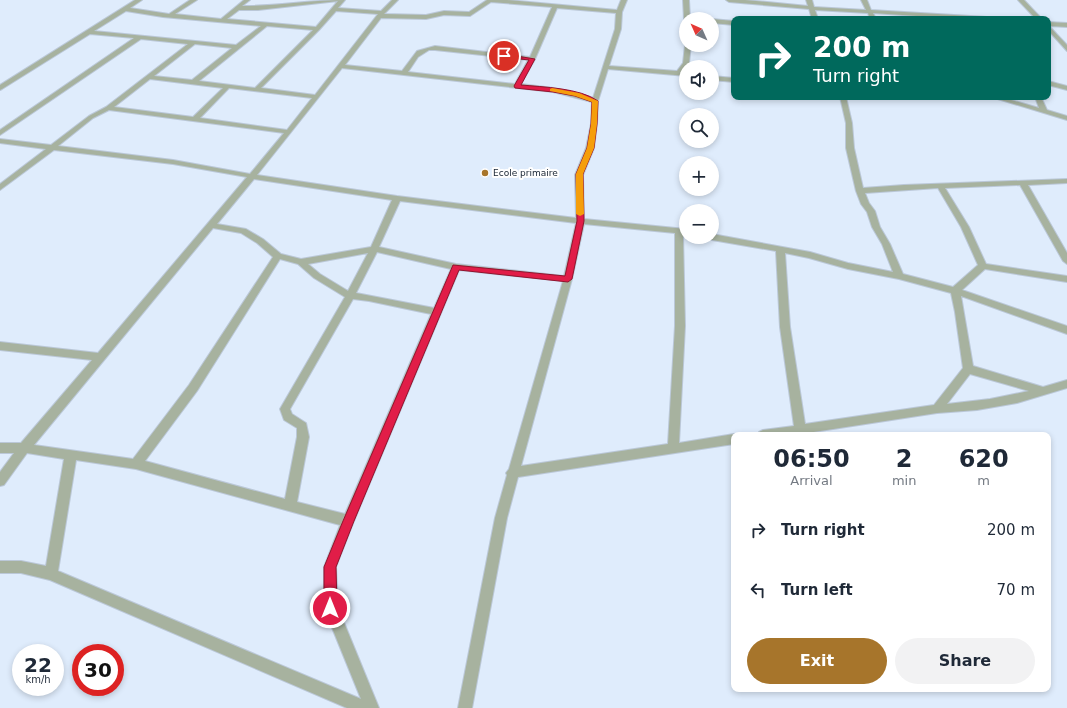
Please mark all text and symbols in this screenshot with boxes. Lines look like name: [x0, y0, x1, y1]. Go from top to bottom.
north arrow: [679, 12, 719, 52]
map controls: [679, 12, 719, 244]
text: 200 m: [813, 31, 910, 64]
icon: right: [747, 32, 799, 84]
pin: [487, 39, 521, 73]
icon: arrive: [493, 45, 515, 67]
button: sound: [679, 60, 719, 100]
text: Turn right: [813, 65, 899, 86]
button: search: [679, 108, 719, 148]
button: +: [679, 156, 719, 196]
marker: Ecole primaire: [480, 168, 490, 178]
place label: Ecole primaire: [493, 168, 558, 178]
button: −: [679, 204, 719, 244]
text: 06:50: [773, 445, 850, 473]
text: 2: [896, 445, 912, 473]
text: 620: [959, 445, 1009, 473]
text: Arrival: [790, 473, 833, 488]
text: min: [892, 473, 916, 488]
text: m: [977, 473, 990, 488]
icon: right: [747, 519, 769, 541]
text: Turn right: [781, 521, 865, 539]
text: 200 m: [987, 521, 1035, 539]
icon: left: [747, 579, 769, 601]
text: Turn left: [781, 581, 853, 599]
text: 70 m: [997, 581, 1035, 599]
position arrow: [309, 587, 351, 629]
button: Exit: [747, 638, 887, 684]
button: Share: [895, 638, 1035, 684]
speed limit sign: 30: [72, 644, 124, 696]
text: 22: [24, 653, 52, 677]
text: km/h: [25, 674, 51, 685]

